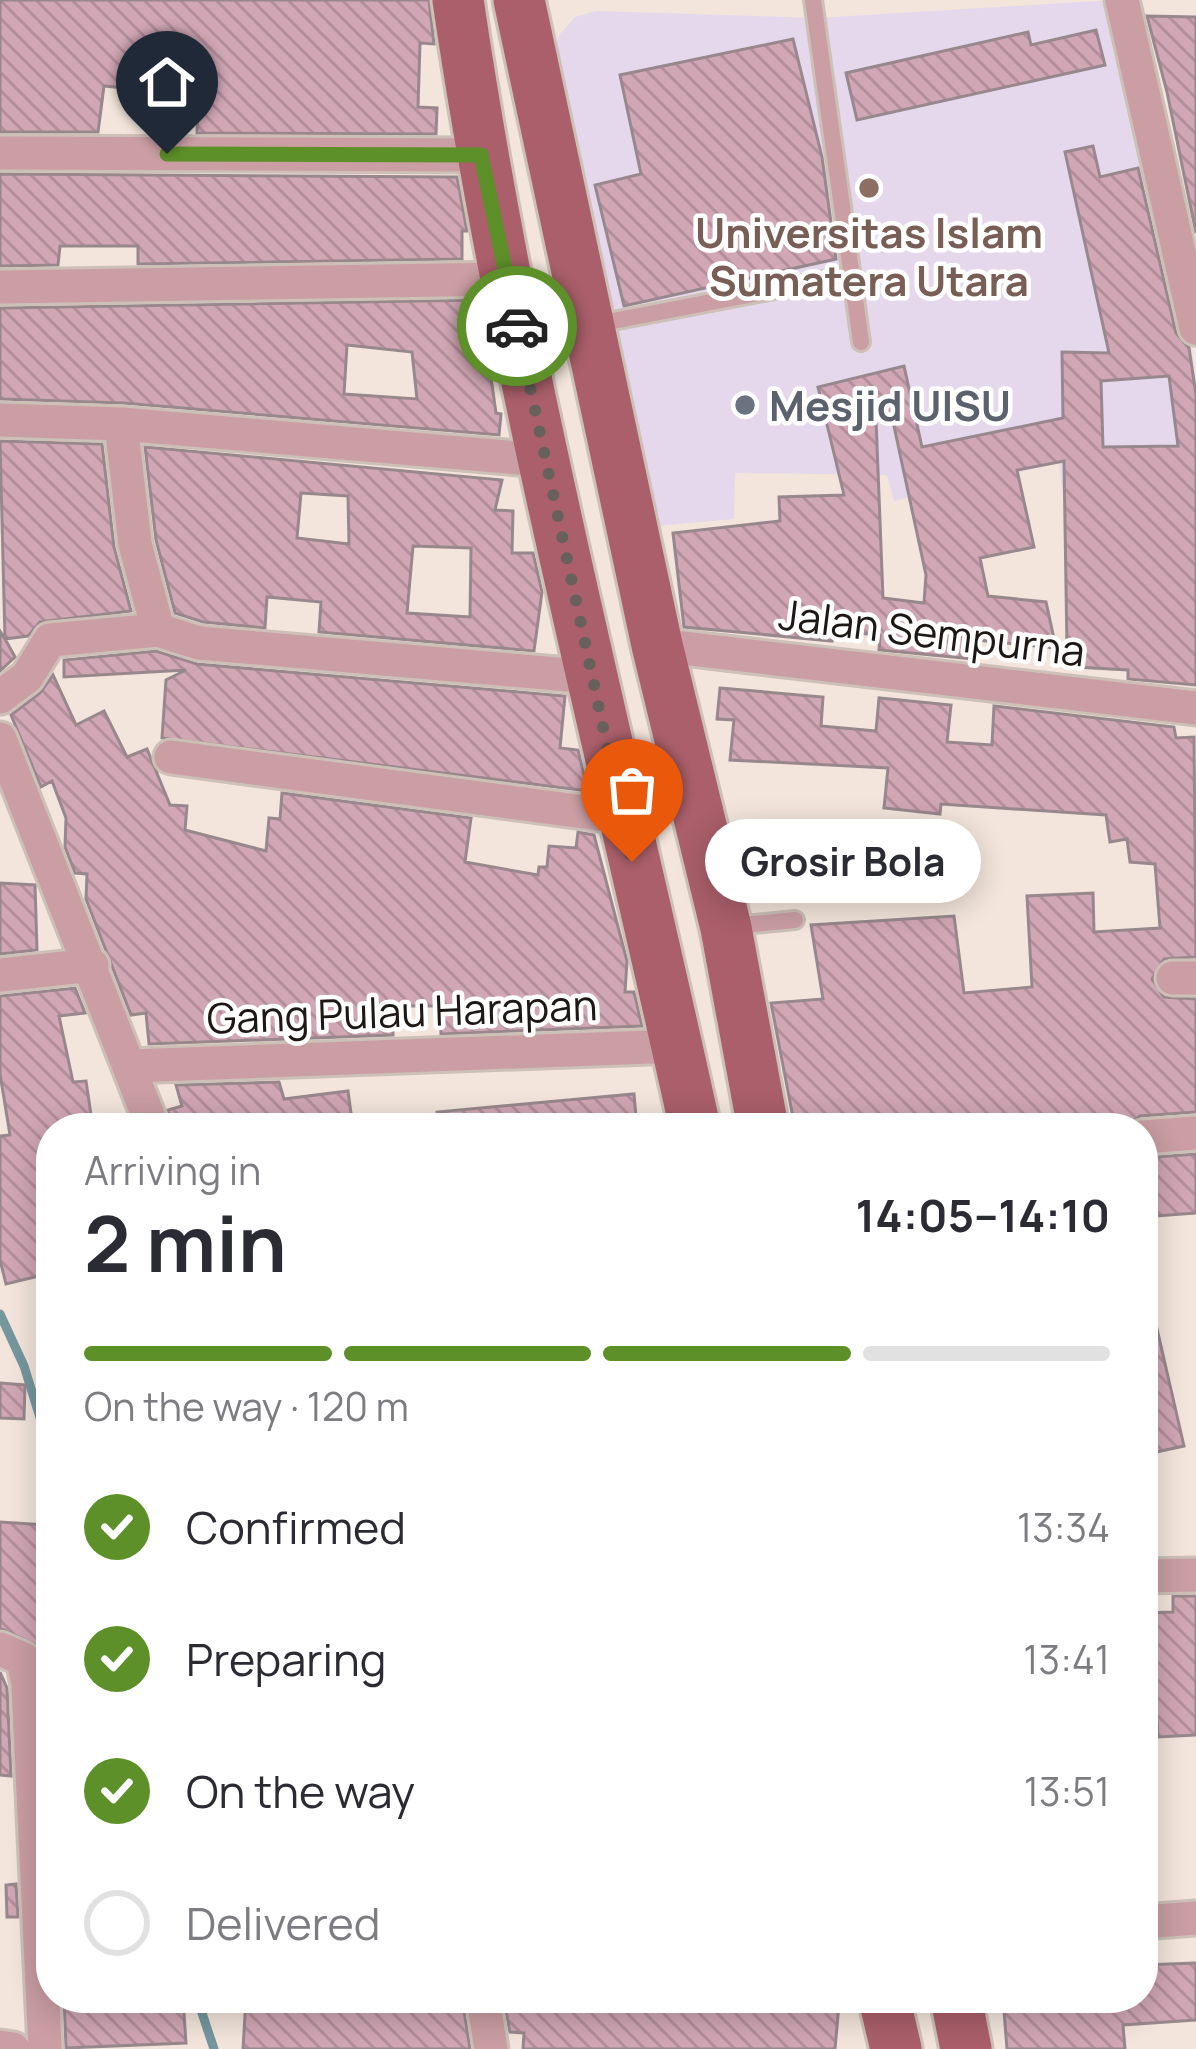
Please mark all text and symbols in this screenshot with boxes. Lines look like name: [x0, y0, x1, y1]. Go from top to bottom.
pin: [116, 31, 218, 154]
icon: home: [134, 49, 200, 115]
marker: Universitas Islam Sumatera Utara: [856, 175, 882, 201]
place label: Universitas Islam Sumatera Utara: [695, 203, 1043, 309]
courier: [457, 266, 577, 386]
icon: car: [484, 293, 550, 359]
place label: Mesjid UISU: [769, 376, 1011, 434]
marker: Mesjid UISU: [732, 392, 758, 418]
street label: Jalan Sempurna: [776, 584, 1088, 680]
pin: [581, 739, 683, 862]
icon: bag: [599, 757, 665, 823]
callout: Grosir Bola: [704, 820, 980, 904]
text: Grosir Bola: [741, 834, 945, 888]
street label: Gang Pulau Harapan: [206, 975, 598, 1047]
text: Arriving in: [84, 1143, 261, 1197]
text: 14:05–14:10: [856, 1184, 1110, 1246]
text: 2 min: [84, 1189, 287, 1295]
text: On the way · 120 m: [84, 1379, 409, 1433]
icon: check: [84, 1494, 150, 1560]
text: Confirmed: [186, 1496, 406, 1558]
text: 13:34: [1017, 1500, 1110, 1554]
icon: check: [84, 1626, 150, 1692]
text: Preparing: [186, 1628, 386, 1690]
text: 13:41: [1023, 1632, 1110, 1686]
icon: check: [84, 1758, 150, 1824]
text: On the way: [186, 1760, 415, 1822]
text: 13:51: [1024, 1764, 1110, 1818]
text: Delivered: [186, 1892, 381, 1954]

